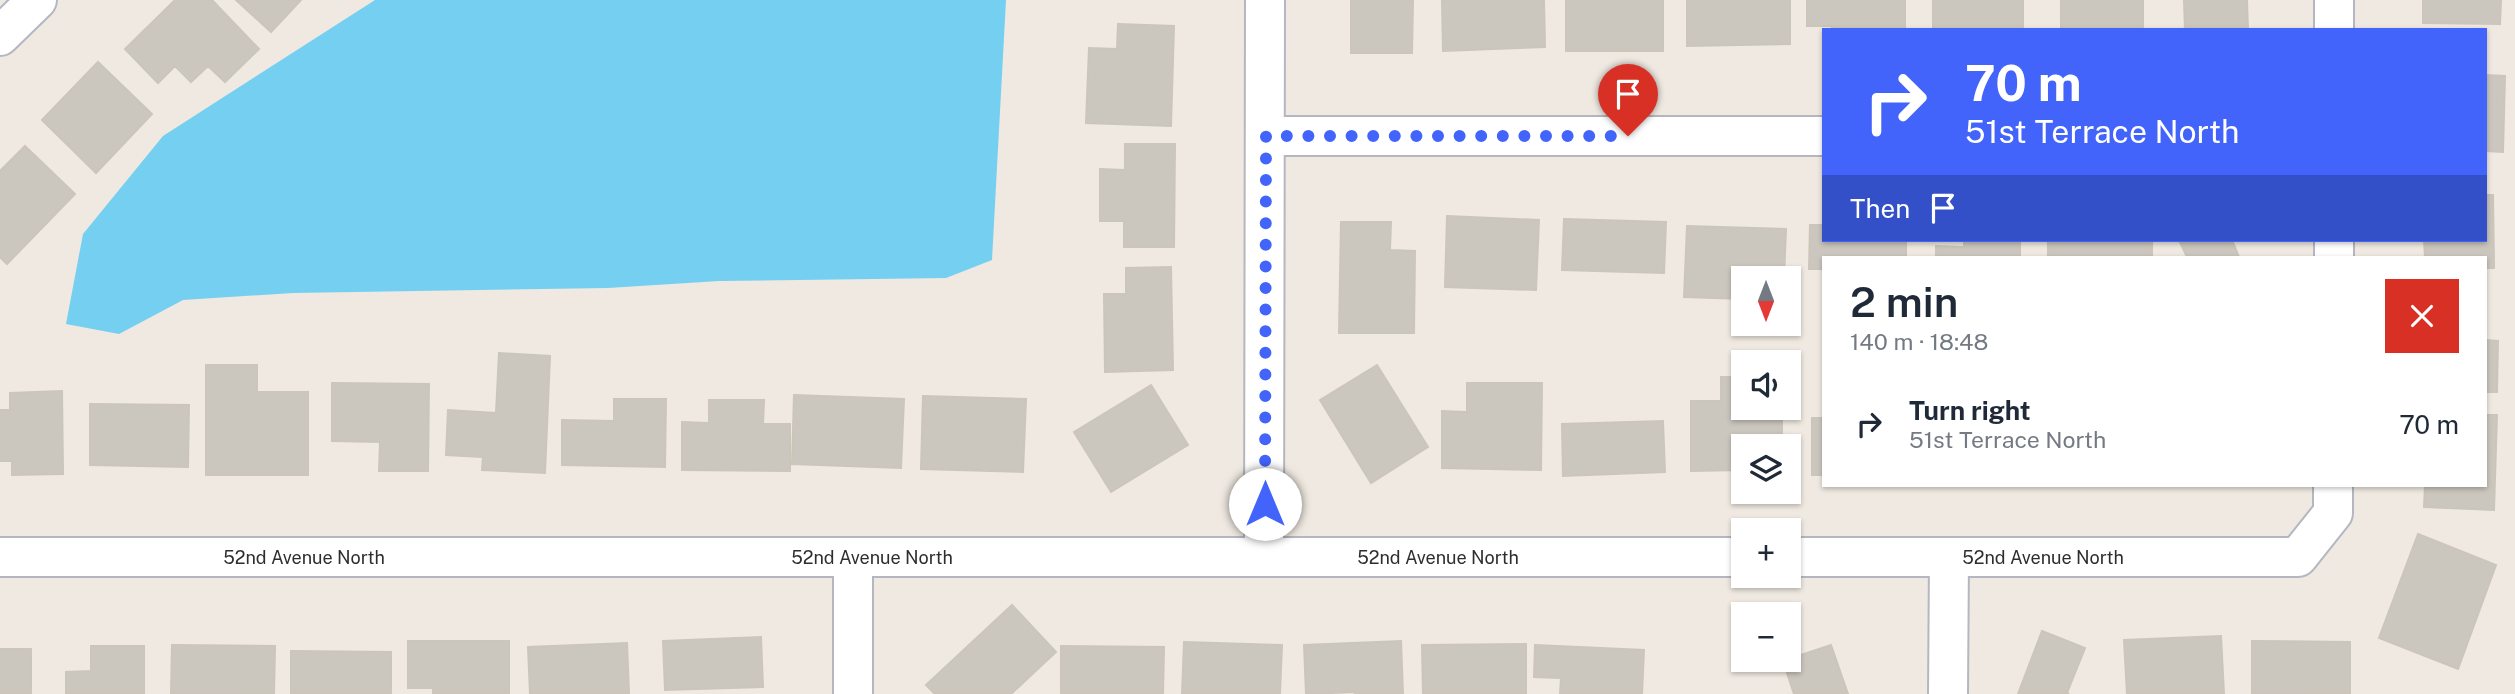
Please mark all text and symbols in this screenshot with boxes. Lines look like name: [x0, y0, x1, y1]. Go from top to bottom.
text: 70 m: [1965, 54, 2082, 112]
icon: right: [1850, 56, 1941, 147]
pin: [1598, 64, 1658, 136]
icon: arrive: [1609, 75, 1647, 113]
text: 51st Terrace North: [1965, 113, 2240, 150]
icon: arrive: [1924, 189, 1962, 227]
text: Then: [1850, 193, 1910, 224]
north arrow: [1731, 266, 1801, 336]
map controls: [1731, 266, 1801, 672]
text: 2 min: [1850, 277, 1958, 326]
button: close: [2385, 279, 2459, 353]
text: 140 m · 18:48: [1850, 328, 1988, 355]
button: sound: [1731, 350, 1801, 420]
text: Turn right: [1909, 395, 2031, 426]
icon: right: [1850, 405, 1888, 443]
text: 70 m: [2399, 409, 2459, 440]
text: 51st Terrace North: [1909, 426, 2106, 453]
button: layers: [1731, 434, 1801, 504]
position arrow: [1228, 467, 1302, 541]
button: +: [1731, 518, 1801, 588]
street label: 52nd Avenue North: [223, 547, 385, 568]
street label: 52nd Avenue North: [791, 547, 953, 568]
street label: 52nd Avenue North: [1357, 547, 1519, 568]
street label: 52nd Avenue North: [1962, 547, 2124, 568]
button: −: [1731, 602, 1801, 672]

